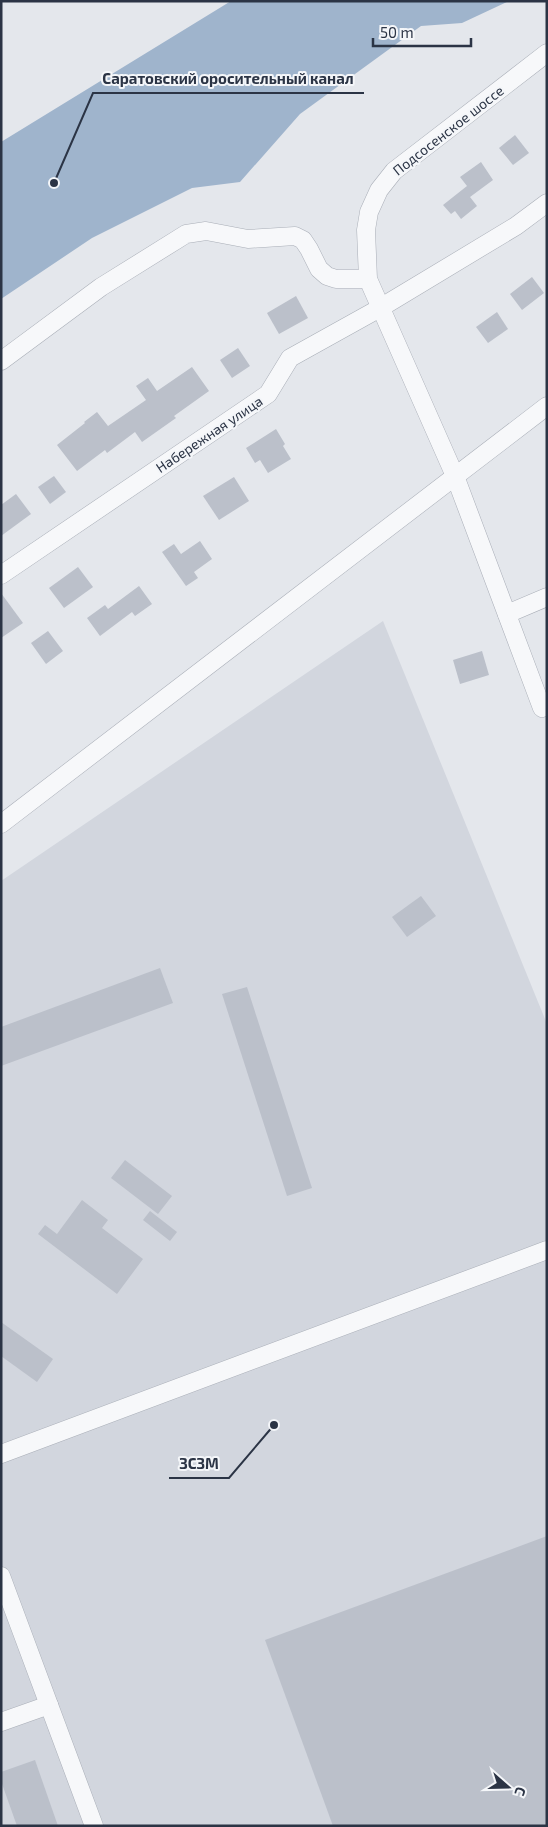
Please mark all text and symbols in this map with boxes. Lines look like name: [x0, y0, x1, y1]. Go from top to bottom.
scale bar: [373, 15, 470, 47]
text: 50 m: [380, 23, 414, 41]
callout: Саратовский оросительный канал: [93, 63, 364, 93]
text: Саратовский оросительный канал: [102, 69, 354, 87]
street label: Подсосенское шоссе: [389, 81, 507, 179]
street label: Набережная улица: [152, 392, 266, 476]
callout: ЗСЗМ: [169, 1448, 229, 1478]
text: ЗСЗМ: [179, 1454, 219, 1472]
north arrow: [483, 1762, 533, 1812]
text: С: [511, 1785, 530, 1798]

